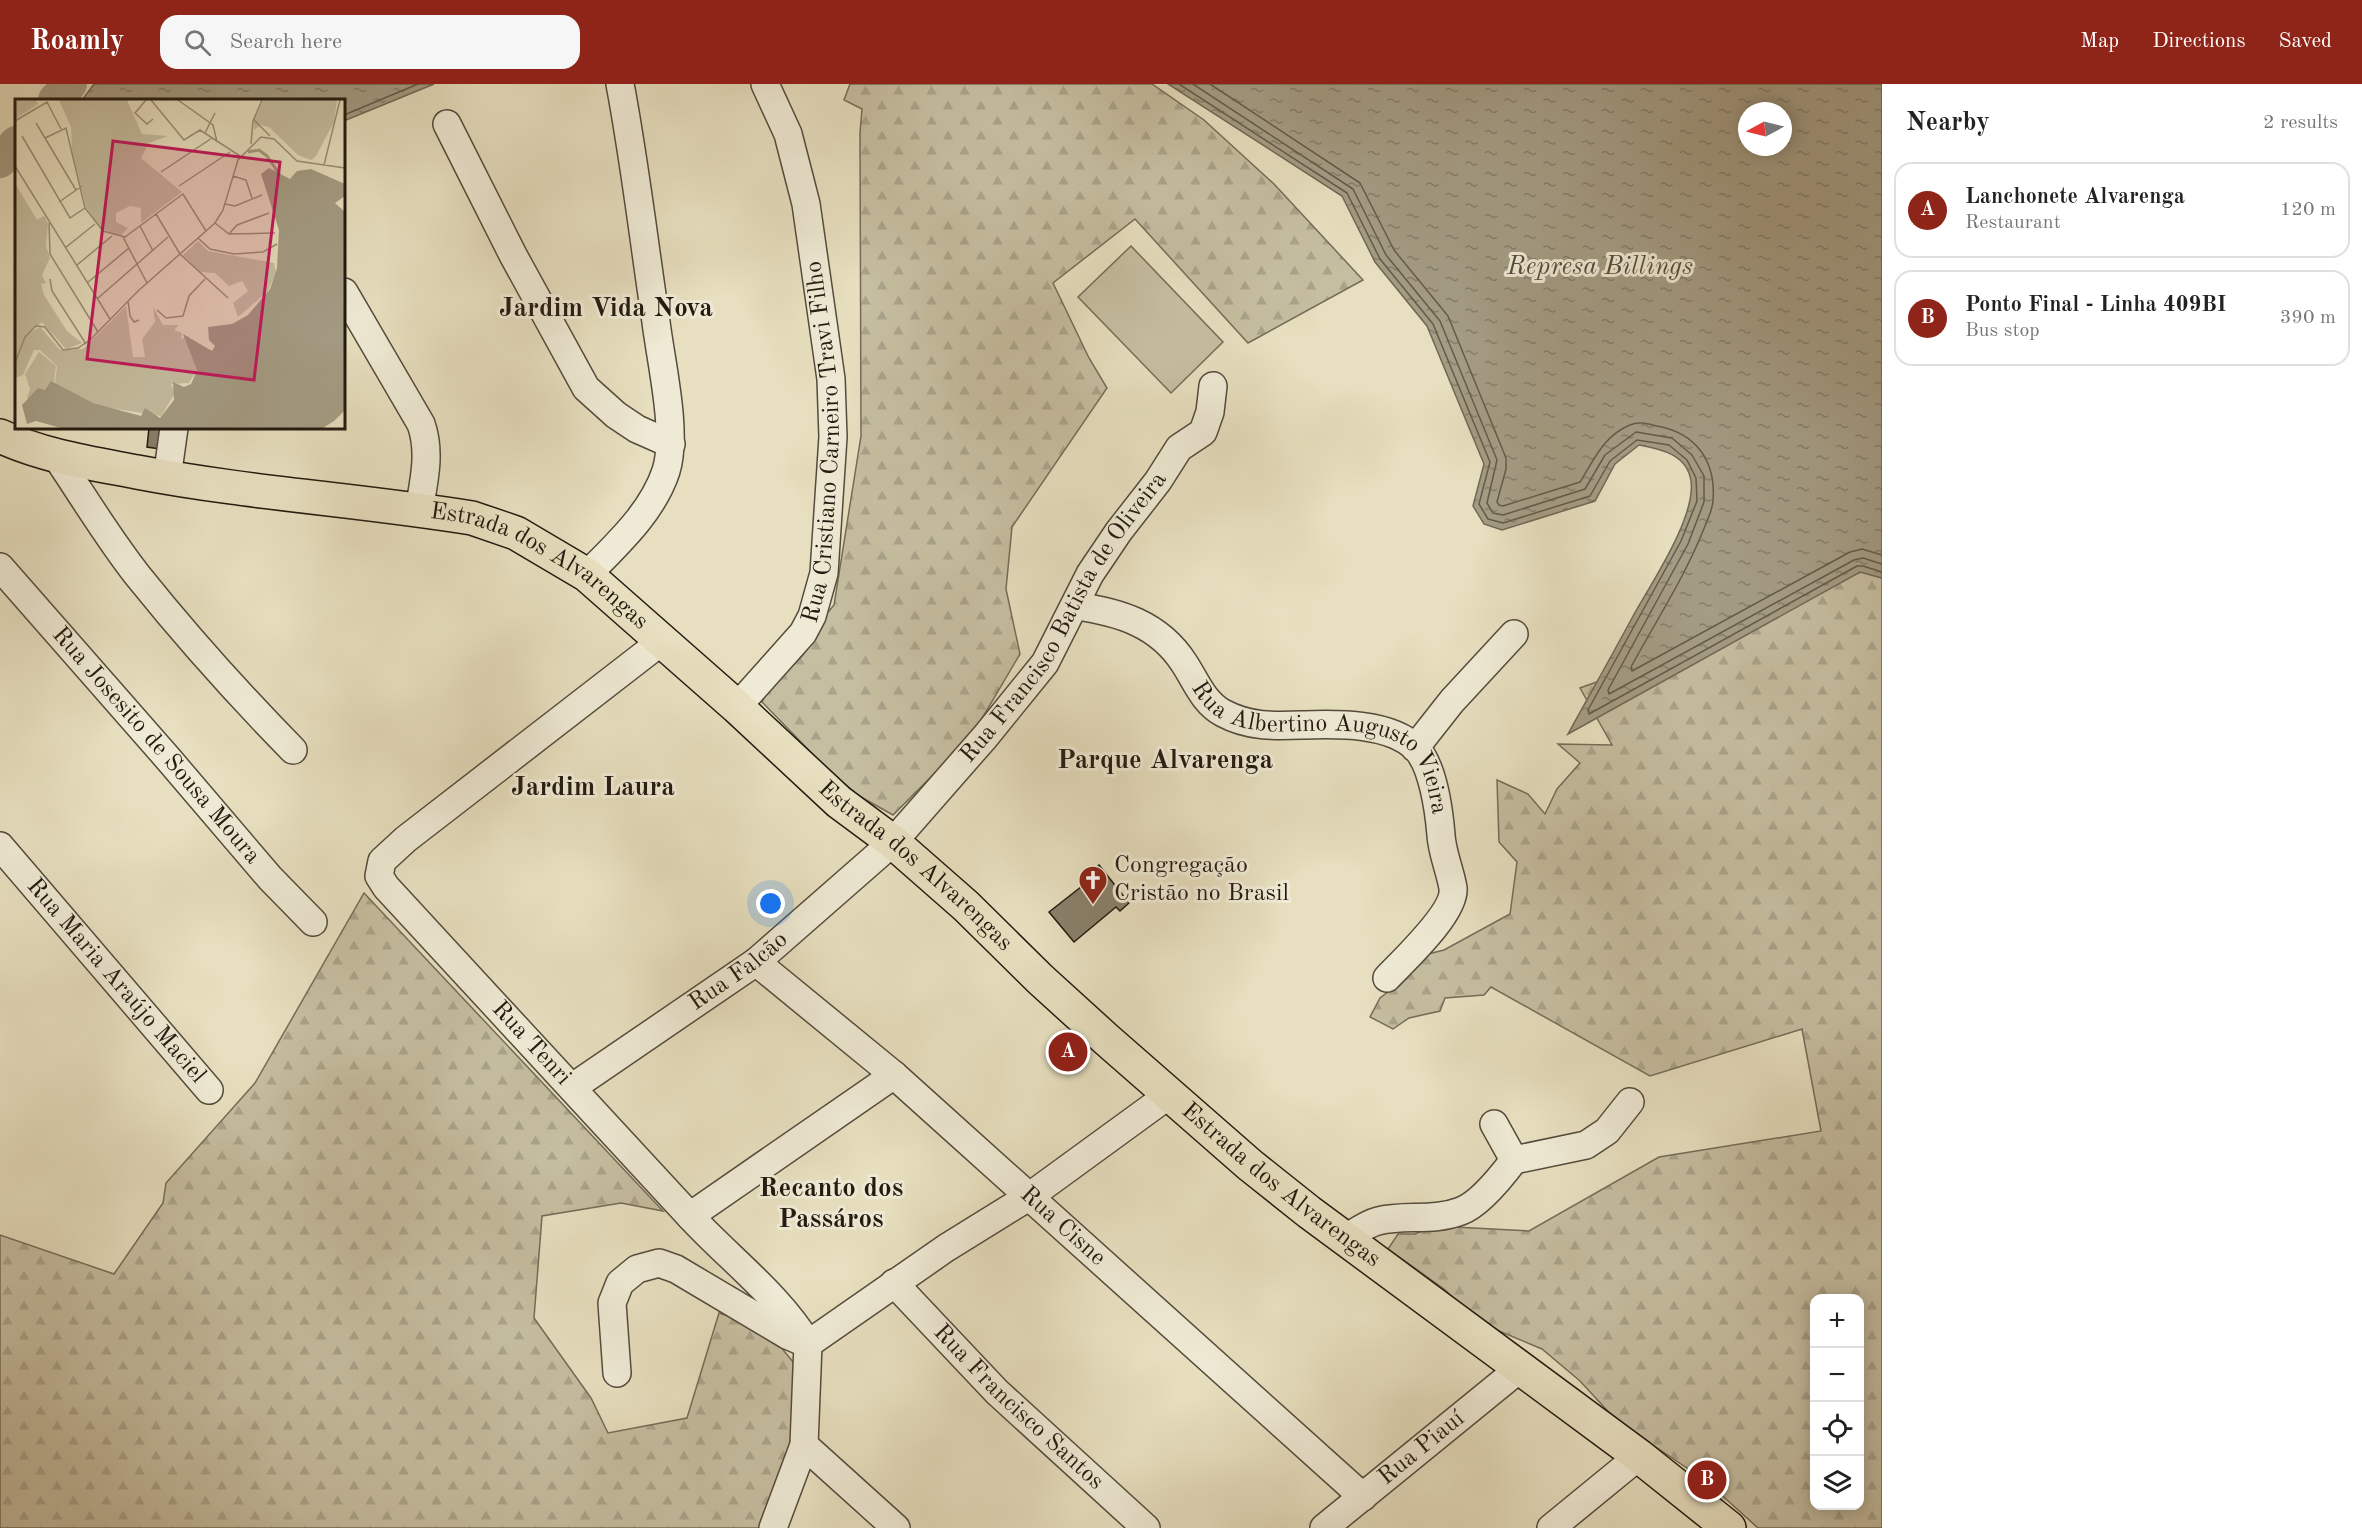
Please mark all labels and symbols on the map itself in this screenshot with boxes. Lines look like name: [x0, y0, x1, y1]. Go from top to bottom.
inset map: [15, 99, 345, 429]
north arrow: [1738, 102, 1792, 156]
water label: Represa Billings: [1506, 254, 1693, 280]
street label: Rua Cristiano Carneiro Travi Filho: [799, 259, 845, 626]
district label: Jardim Vida Nova: [499, 295, 713, 322]
street label: Rua Francisco Batista de Oliveira: [956, 468, 1172, 768]
street label: Estrada dos Alvarengas: [429, 500, 652, 635]
street label: Rua Josesito de Sousa Moura: [47, 623, 265, 869]
street label: Rua Albertino Augusto Vieira: [1186, 677, 1451, 816]
district label: Parque Alvarenga: [1057, 747, 1273, 774]
district label: Jardim Laura: [511, 774, 675, 801]
street label: Estrada dos Alvarengas: [813, 777, 1016, 956]
place label: Congregação Cristão no Brasil: [1114, 854, 1289, 906]
church icon: Congregação Cristão no Brasil: [1077, 864, 1109, 906]
street label: Rua Maria Araújo Maciel: [22, 874, 210, 1088]
your location: [756, 889, 785, 918]
street label: Rua Falcão: [685, 928, 793, 1016]
street label: Rua Tenri: [487, 997, 575, 1090]
pin: A: [1048, 1030, 1088, 1074]
street label: Estrada dos Alvarengas: [1177, 1099, 1385, 1272]
district label: Recanto dos Passáros: [759, 1175, 903, 1233]
street label: Rua Cisne: [1015, 1182, 1110, 1271]
street label: Rua Francisco Santos: [928, 1320, 1108, 1495]
street label: Rua Piauí: [1374, 1406, 1469, 1490]
pin: B: [1688, 1458, 1726, 1502]

